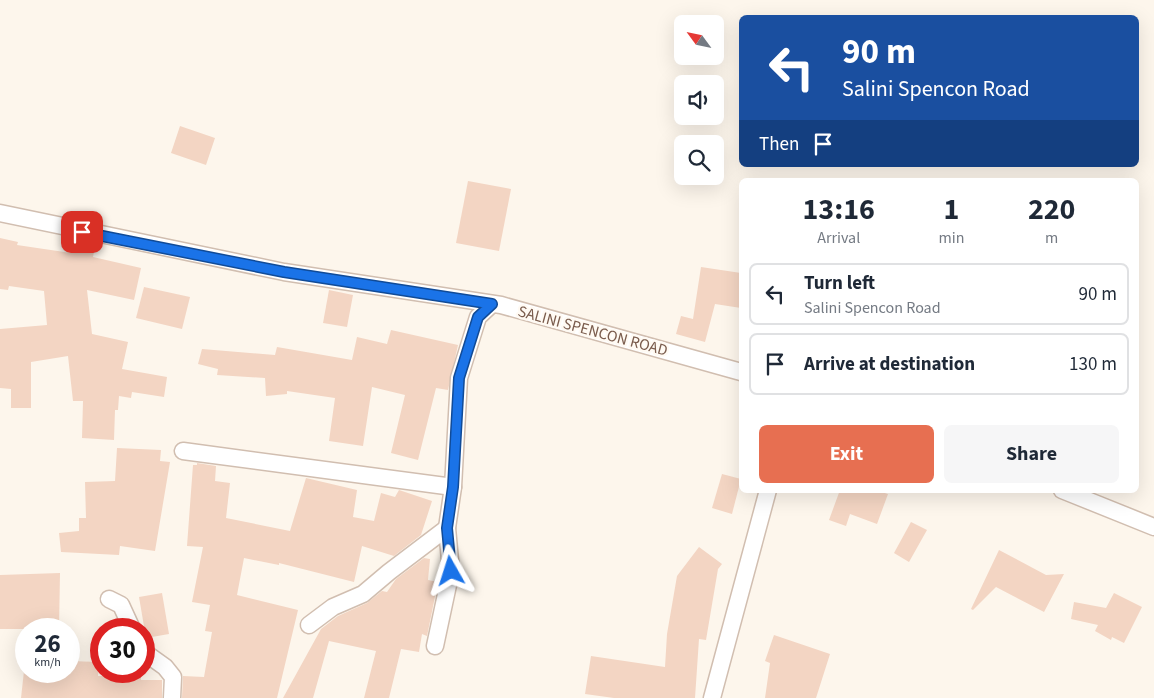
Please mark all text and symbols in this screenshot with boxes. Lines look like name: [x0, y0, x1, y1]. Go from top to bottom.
north arrow: [674, 15, 724, 65]
map controls: [674, 15, 724, 185]
text: 90 m: [842, 27, 916, 77]
icon: left: [759, 35, 824, 100]
text: Salini Spencon Road: [842, 73, 1030, 105]
button: sound: [674, 75, 724, 125]
icon: arrive: [809, 130, 837, 158]
text: Then: [759, 131, 799, 158]
button: search: [674, 135, 724, 185]
text: 13:16: [803, 188, 875, 231]
text: 1: [943, 188, 959, 231]
text: 220: [1028, 188, 1075, 231]
pin: [61, 211, 103, 253]
icon: arrive: [68, 218, 96, 246]
text: Arrival: [817, 227, 860, 249]
text: min: [938, 227, 964, 249]
text: m: [1045, 227, 1058, 249]
text: Turn left: [804, 270, 875, 297]
icon: left: [761, 280, 789, 308]
text: 90 m: [1079, 281, 1117, 308]
text: Salini Spencon Road: [804, 297, 941, 319]
street label: SALINI SPENCON ROAD: [515, 300, 670, 362]
icon: arrive: [761, 350, 789, 378]
text: Arrive at destination: [804, 351, 975, 378]
text: 130 m: [1069, 351, 1117, 378]
button: Exit: [759, 425, 934, 483]
button: Share: [944, 425, 1119, 483]
position arrow: [424, 544, 476, 596]
speed limit sign: 30: [90, 618, 155, 683]
text: 26: [34, 626, 61, 662]
text: km/h: [34, 654, 61, 671]

